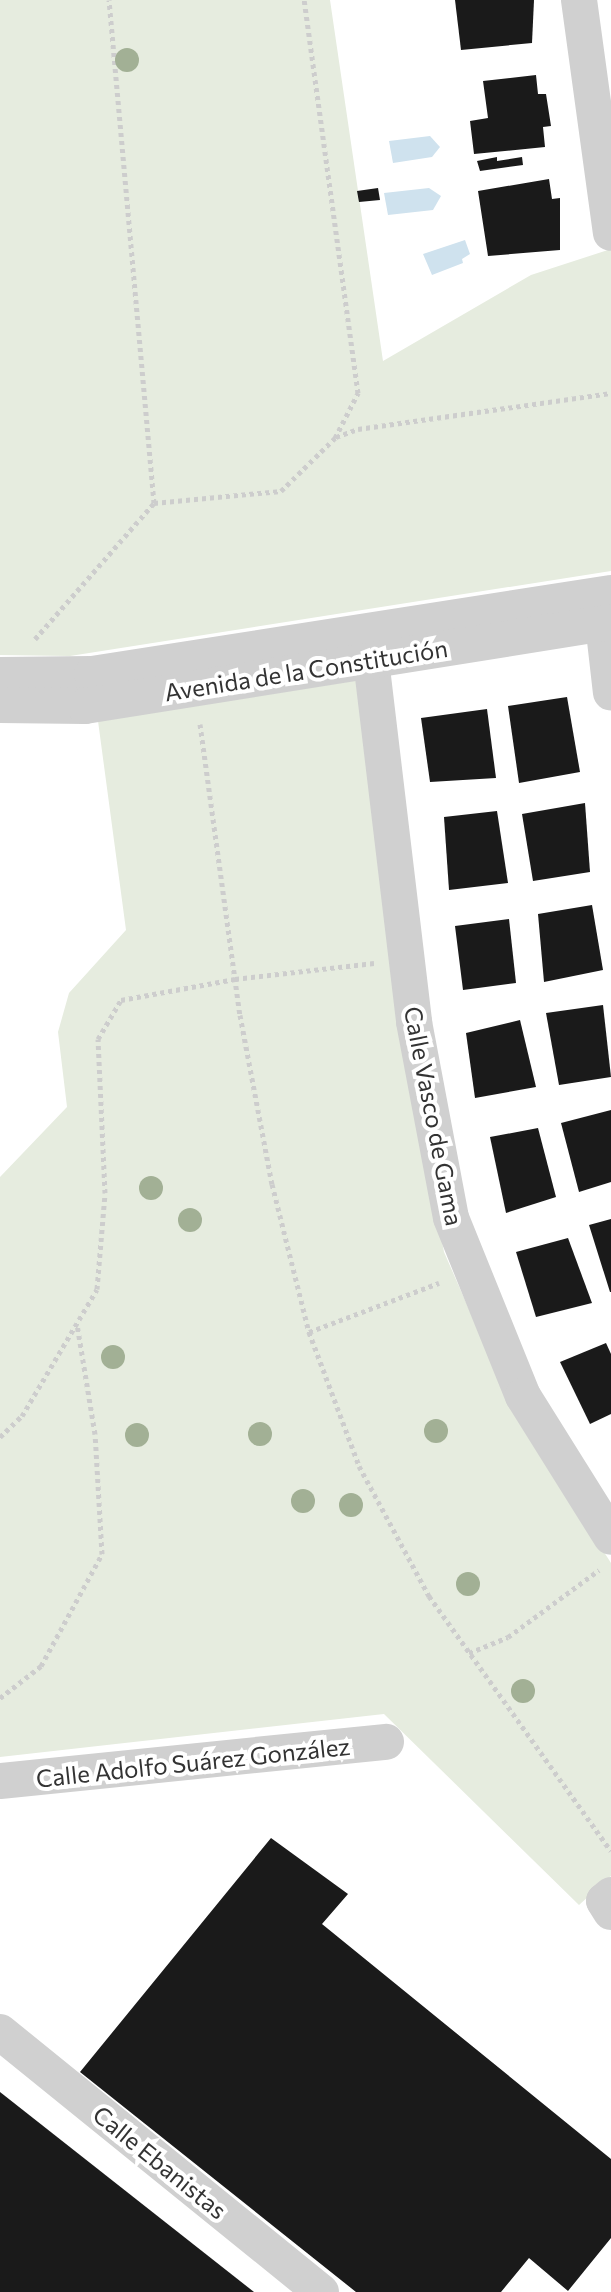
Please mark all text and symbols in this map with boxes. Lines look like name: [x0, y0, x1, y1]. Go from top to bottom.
street label: Avenida de la Constitución: [162, 633, 450, 707]
street label: Calle Vasco de Gama: [399, 1004, 469, 1228]
street label: Calle Adolfo Suárez González: [35, 1731, 351, 1793]
street label: Calle Ebanistas: [87, 2099, 233, 2225]

